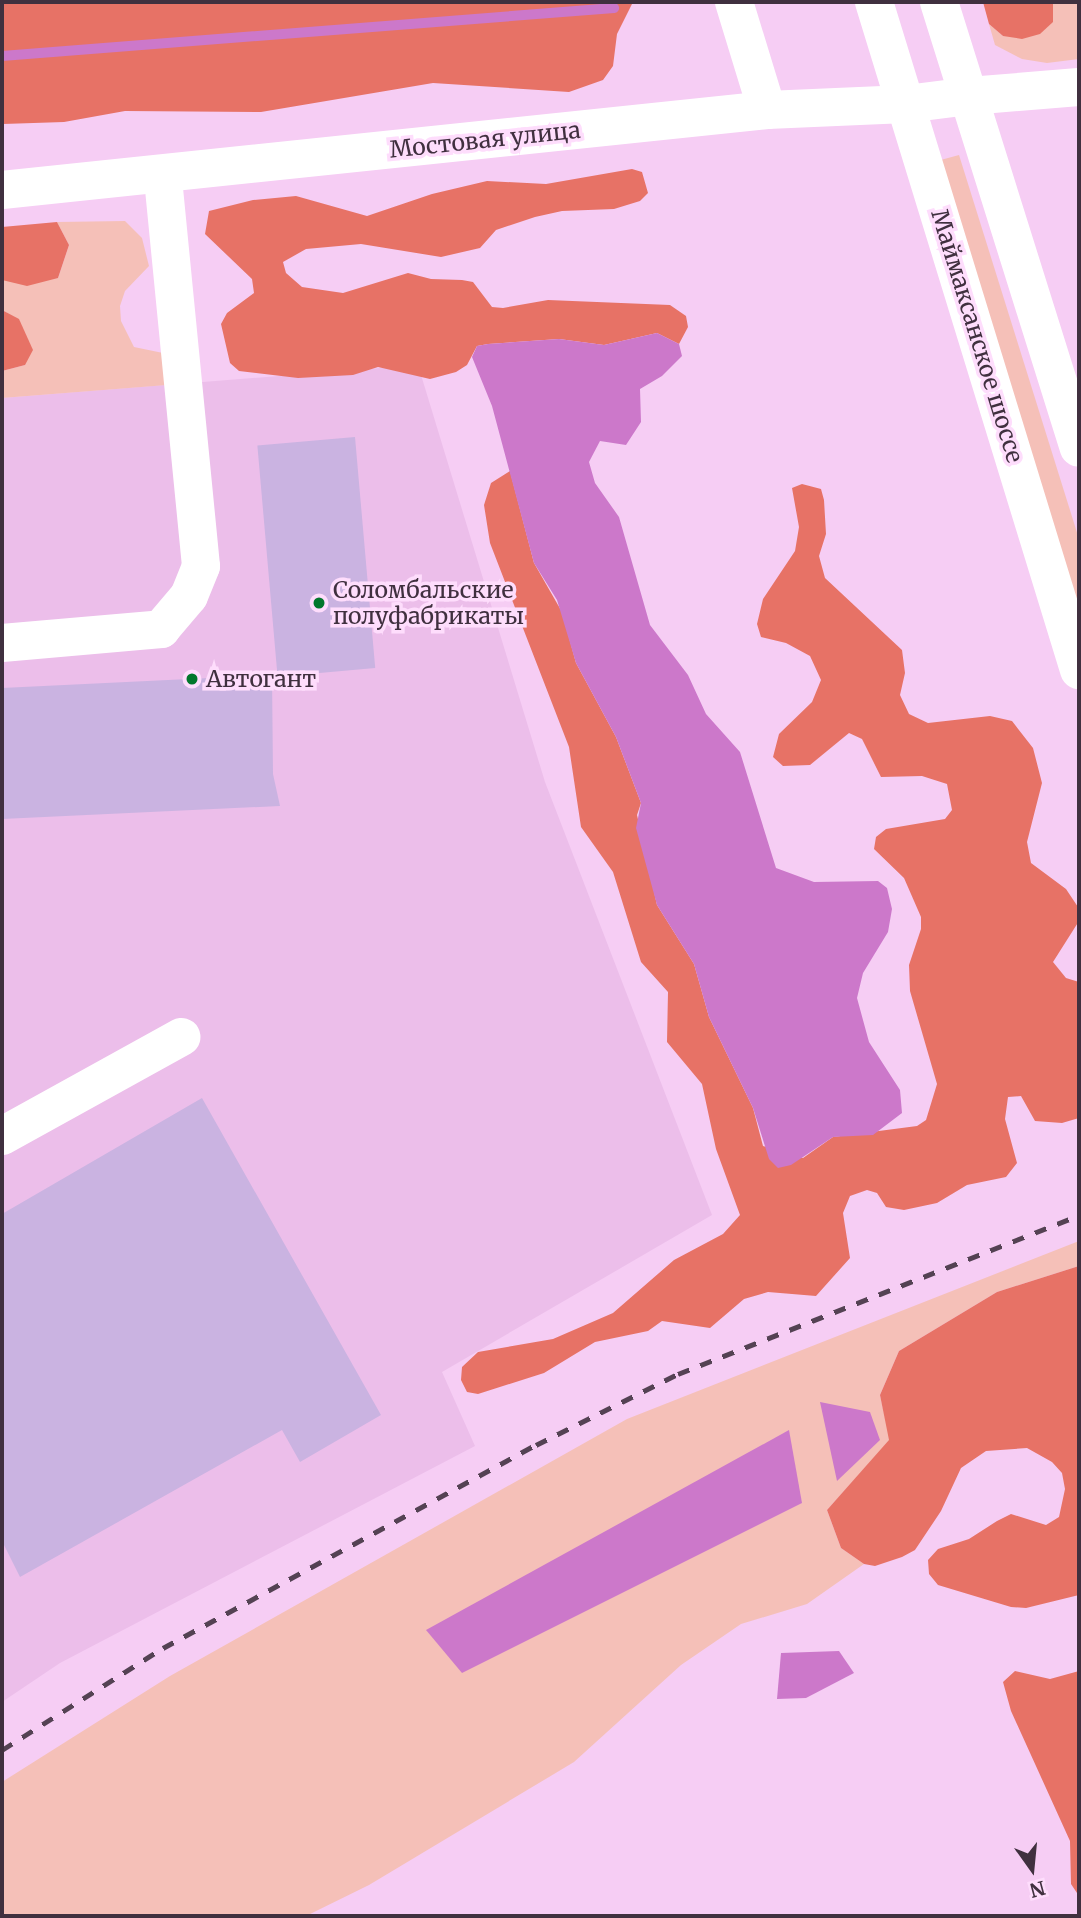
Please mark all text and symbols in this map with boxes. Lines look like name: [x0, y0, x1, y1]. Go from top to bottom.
street label: Мостовая улица: [388, 116, 582, 164]
street label: Маймаксанское шоссе: [925, 206, 1029, 466]
place label: Соломбальские полуфабрикаты: [333, 576, 524, 630]
marker: Соломбальские полуфабрикаты: [311, 595, 327, 611]
place label: Автогант: [206, 665, 316, 693]
marker: Автогант: [184, 671, 200, 687]
north arrow: [997, 1834, 1067, 1904]
text: N: [1027, 1876, 1048, 1903]

